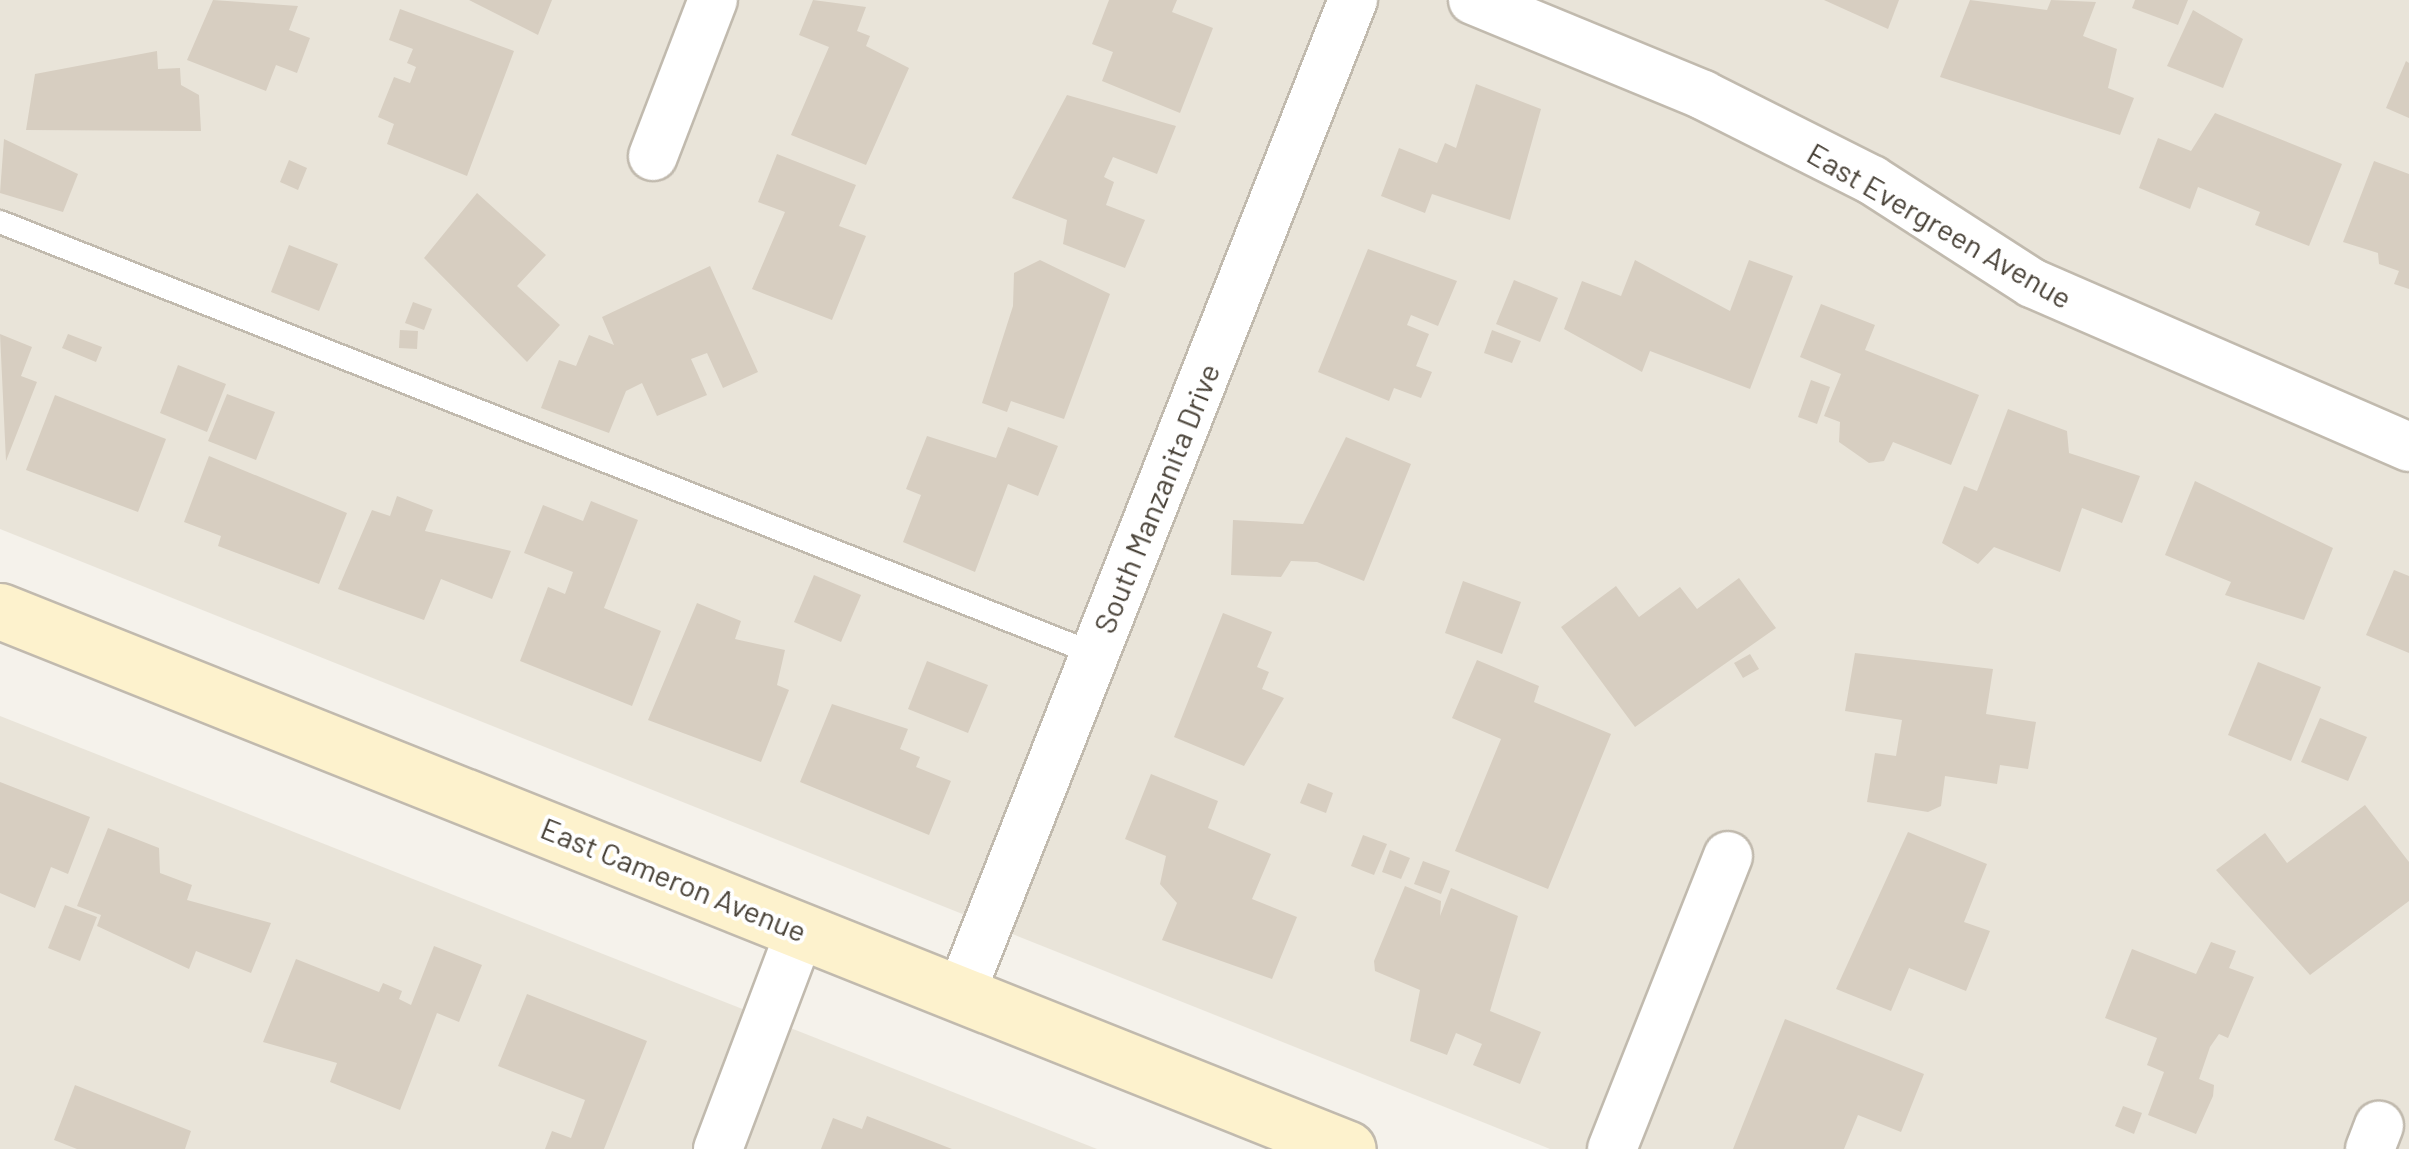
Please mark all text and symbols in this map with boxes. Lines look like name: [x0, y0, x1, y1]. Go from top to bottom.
street label: East Evergreen Avenue: [1801, 135, 2079, 315]
street label: South Manzanita Drive: [1085, 358, 1227, 638]
street label: East Cameron Avenue: [536, 809, 812, 949]

